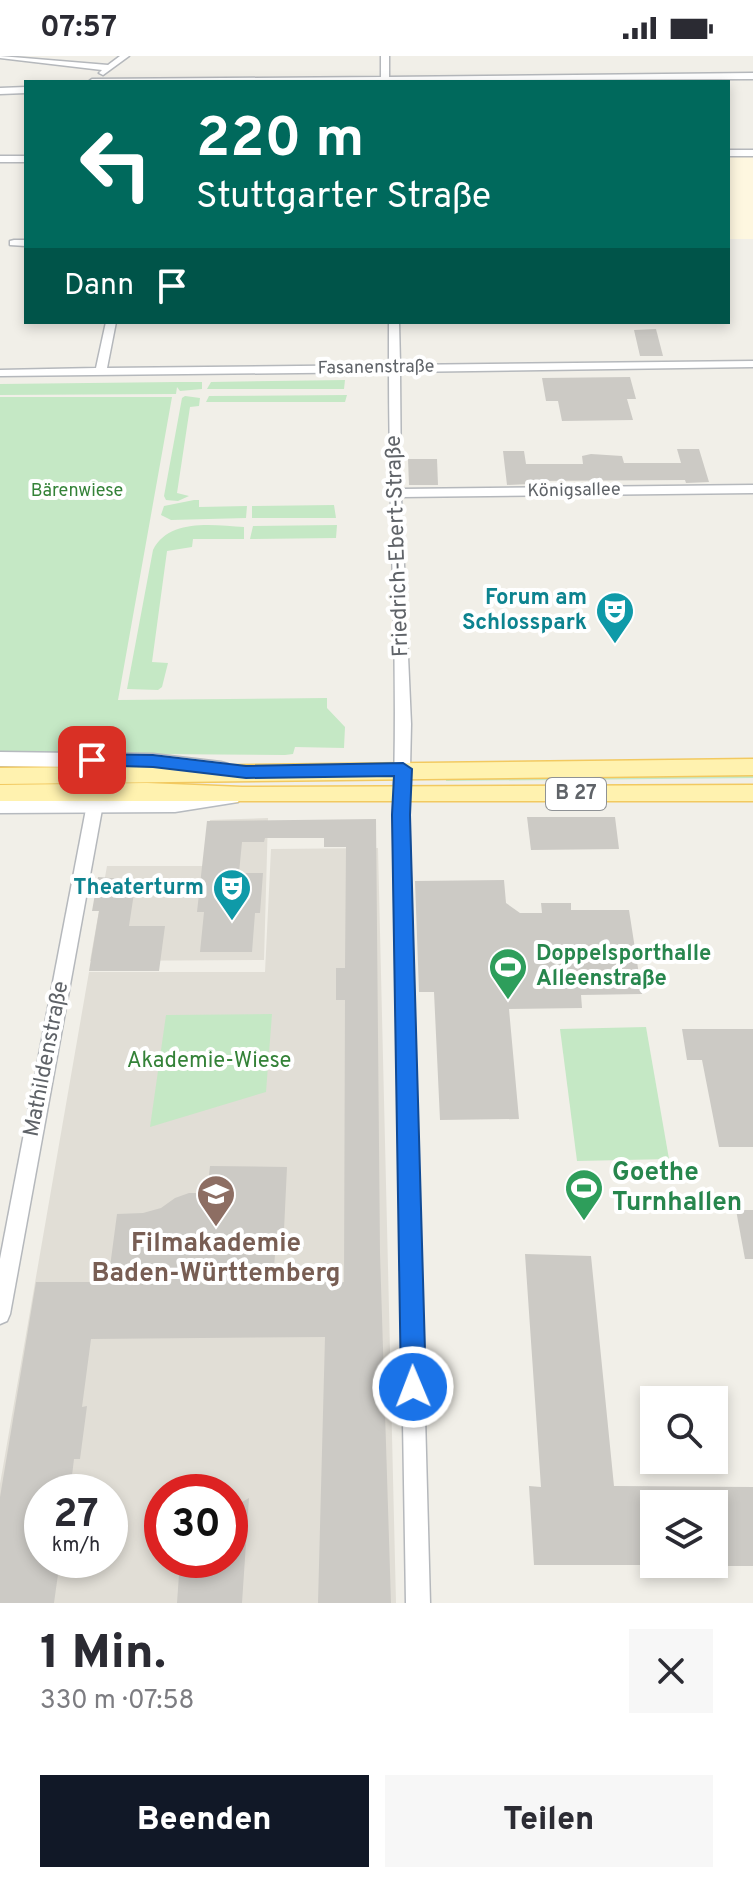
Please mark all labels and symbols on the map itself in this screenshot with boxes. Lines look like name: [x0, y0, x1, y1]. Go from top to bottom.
street label: Fasanenstraße: [318, 355, 434, 381]
street label: Friedrich-Ebert-Straße: [381, 435, 415, 657]
street label: Königsallee: [527, 479, 621, 503]
park label: Bärenwiese: [31, 480, 123, 503]
place label: Forum am Schlosspark: [462, 585, 587, 637]
theatre icon: Forum am Schlosspark: [594, 590, 636, 645]
pin: [58, 726, 126, 794]
road number: B 27: [546, 778, 606, 810]
theatre icon: Theaterturm: [211, 867, 253, 922]
place label: Theaterturm: [73, 875, 204, 902]
place label: Doppelsporthalle Alleenstraße: [536, 941, 711, 993]
sports icon: Doppelsporthalle Alleenstraße: [487, 946, 529, 1001]
street label: Mathildenstraße: [19, 979, 75, 1139]
park label: Akademie-Wiese: [127, 1048, 291, 1075]
place label: Goethe Turnhallen: [612, 1157, 742, 1220]
sports icon: Goethe Turnhallen: [563, 1167, 605, 1222]
school or university icon: Filmakademie Baden-Württemberg: [195, 1173, 237, 1228]
place label: Filmakademie Baden-Württemberg: [91, 1228, 341, 1291]
position arrow: [371, 1345, 455, 1429]
speed limit sign: 30: [144, 1474, 248, 1578]

